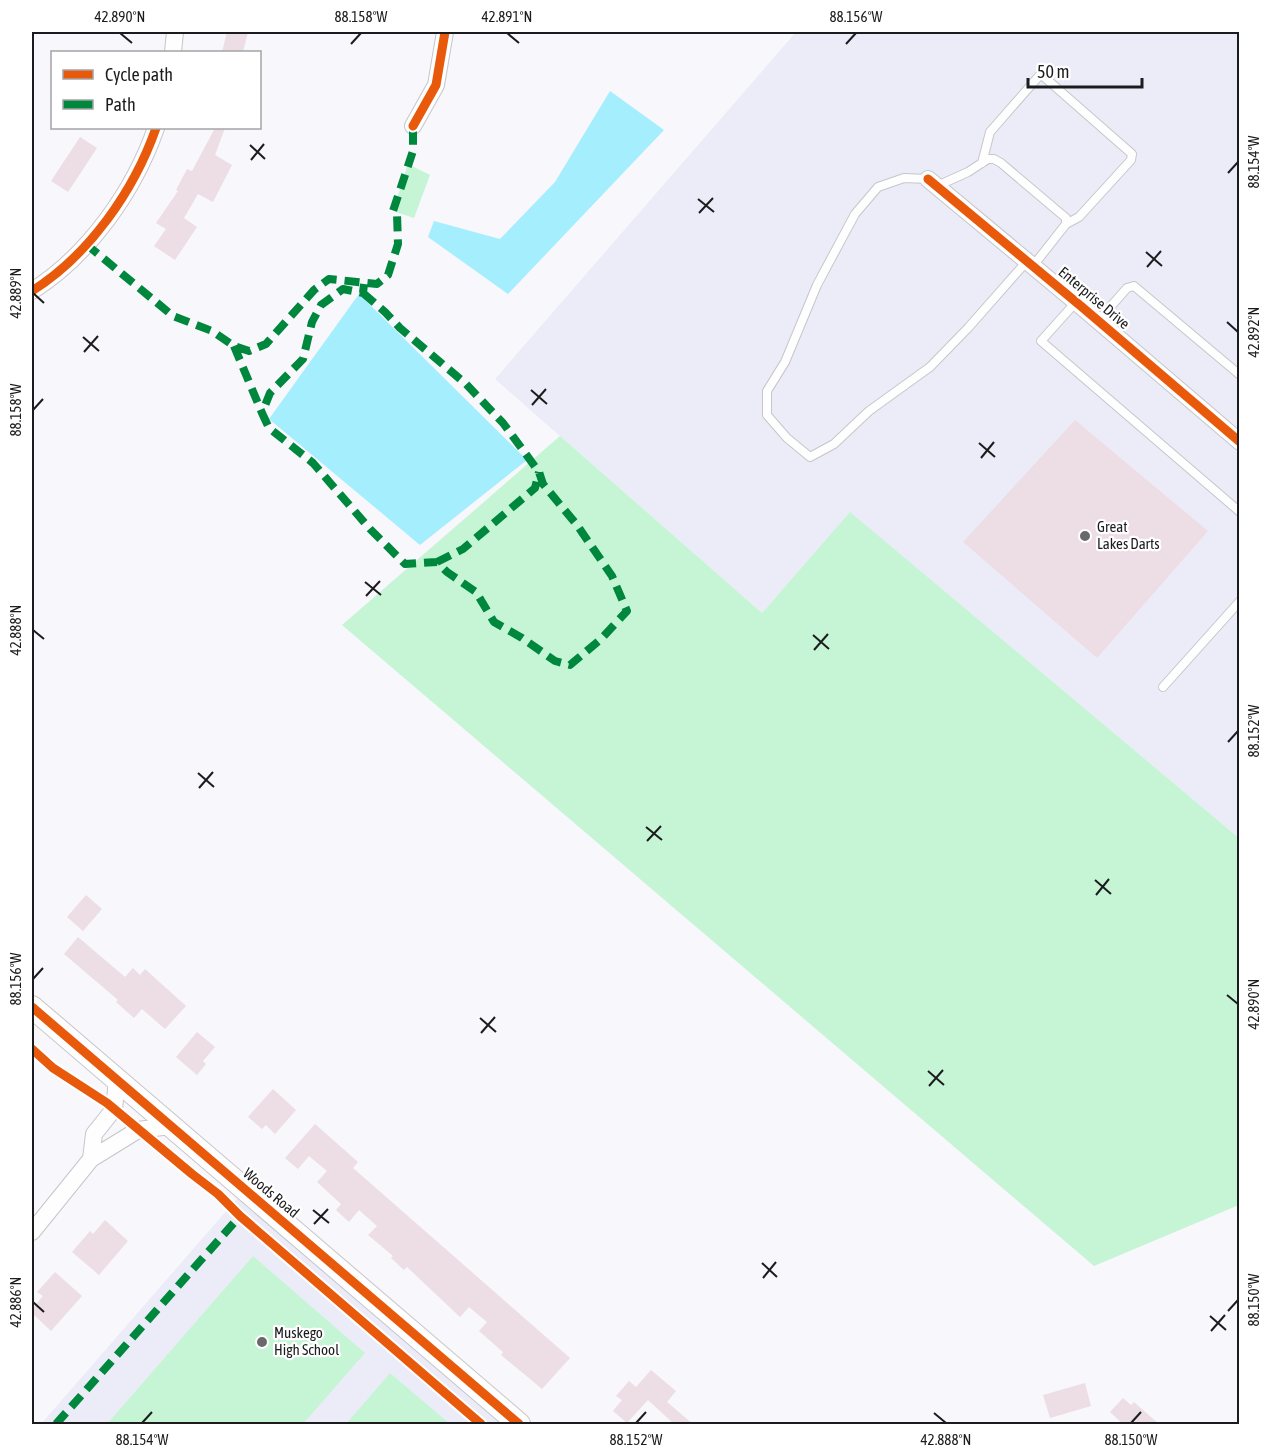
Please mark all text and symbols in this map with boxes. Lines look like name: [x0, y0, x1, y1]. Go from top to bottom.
text: 42.890°N: [95, 8, 145, 25]
text: 88.158°W: [335, 8, 388, 25]
text: 42.891°N: [482, 8, 532, 25]
text: 88.156°W: [830, 8, 883, 25]
legend: [51, 51, 261, 129]
scale bar: [1028, 51, 1142, 89]
text: 50 m: [1037, 61, 1069, 82]
text: Cycle path: [105, 64, 173, 85]
text: Path: [105, 94, 136, 115]
text: 88.154°W: [1245, 135, 1262, 188]
street label: Enterprise Drive: [1055, 263, 1133, 332]
text: 42.889°N: [7, 268, 24, 318]
text: 42.892°N: [1245, 307, 1262, 357]
text: 88.158°W: [7, 383, 24, 436]
place label: Great Lakes Darts: [1097, 518, 1160, 552]
marker: Great Lakes Darts: [1078, 529, 1092, 543]
text: 42.888°N: [7, 605, 24, 655]
text: 88.152°W: [1245, 704, 1262, 757]
text: 88.156°W: [7, 952, 24, 1005]
text: 42.890°N: [1245, 979, 1262, 1029]
street label: Woods Road: [240, 1164, 303, 1221]
text: 88.150°W: [1245, 1273, 1262, 1326]
text: 42.886°N: [7, 1277, 24, 1327]
place label: Muskego High School: [274, 1324, 339, 1358]
marker: Muskego High School: [255, 1335, 269, 1349]
text: 88.154°W: [116, 1431, 169, 1448]
text: 88.152°W: [610, 1431, 663, 1448]
text: 42.888°N: [921, 1431, 971, 1448]
text: 88.150°W: [1105, 1431, 1158, 1448]

